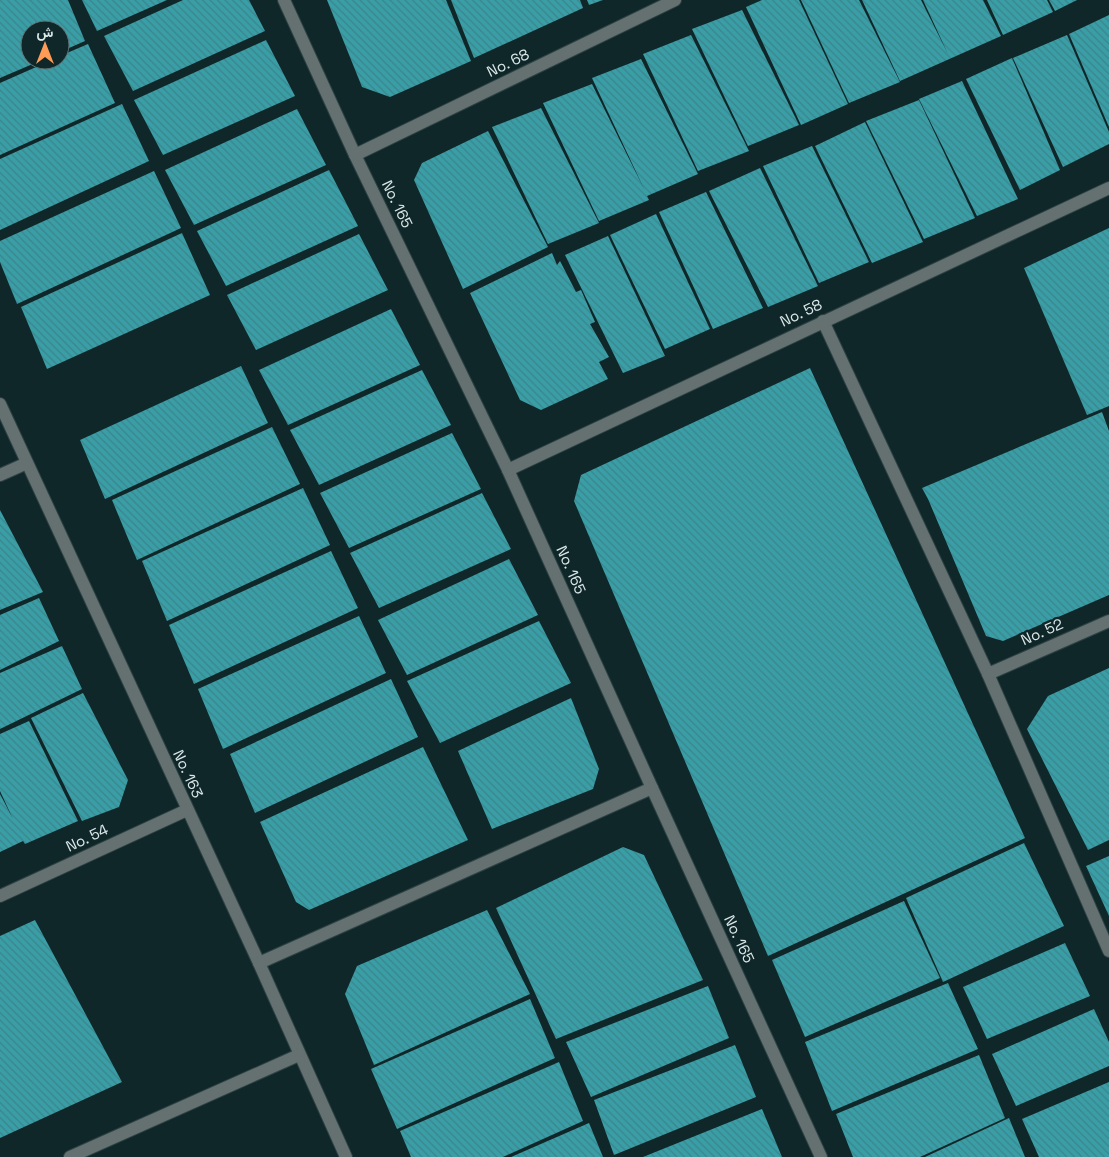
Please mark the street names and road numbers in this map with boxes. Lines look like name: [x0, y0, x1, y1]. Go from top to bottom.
street label: No. 68: [483, 44, 532, 81]
street label: No. 165: [378, 177, 417, 231]
street label: No. 58: [777, 295, 825, 331]
street label: No. 165: [552, 543, 590, 597]
street label: No. 52: [1018, 614, 1066, 649]
street label: No. 163: [169, 747, 208, 801]
street label: No. 54: [63, 820, 111, 856]
street label: No. 165: [720, 912, 759, 966]

